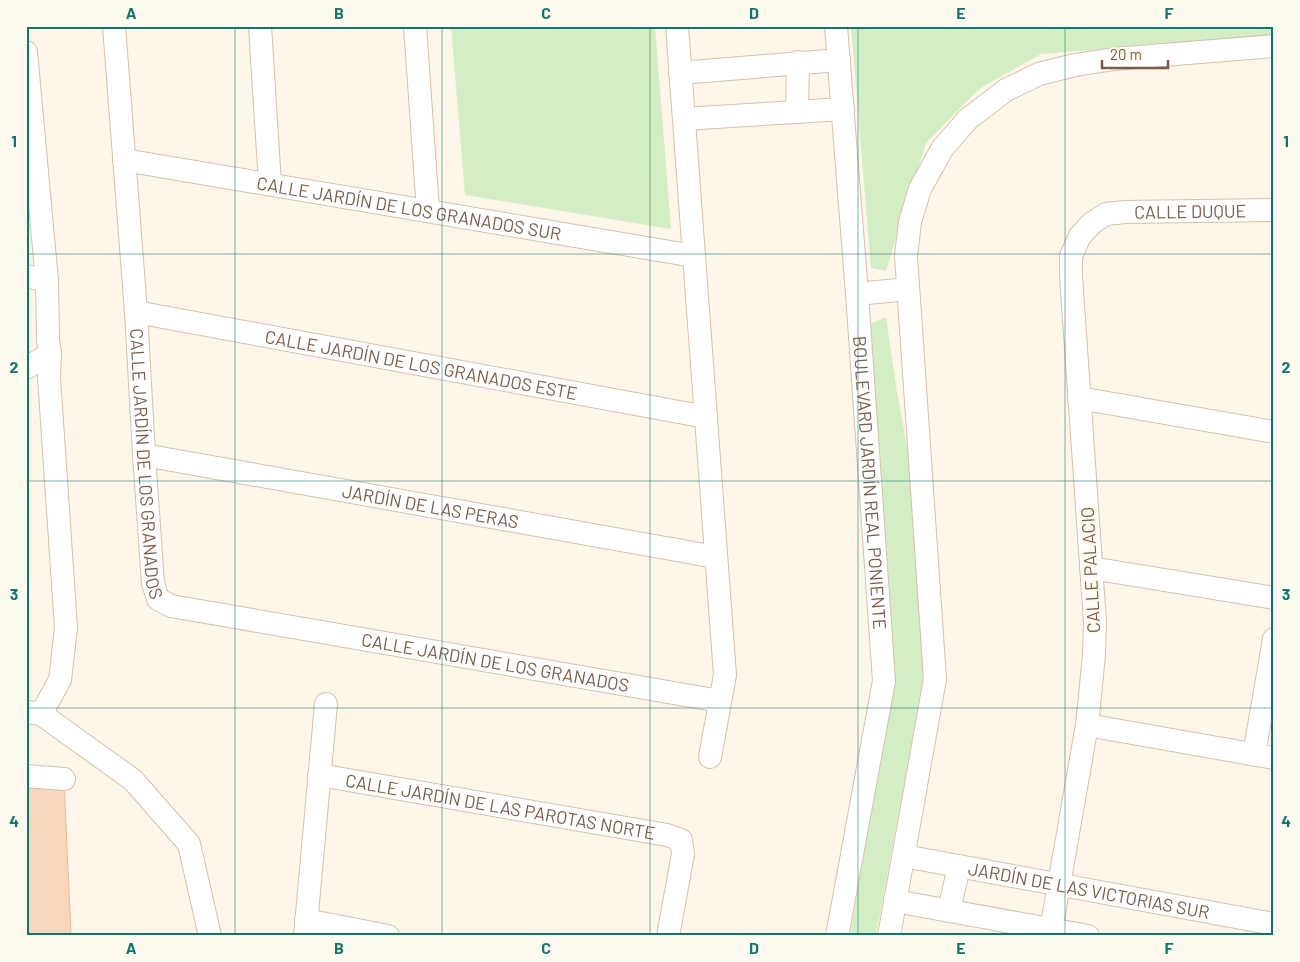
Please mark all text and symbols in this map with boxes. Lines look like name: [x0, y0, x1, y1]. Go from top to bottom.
text: A: [126, 3, 137, 22]
text: B: [334, 3, 344, 22]
text: C: [541, 3, 551, 22]
text: D: [749, 3, 759, 22]
text: E: [956, 3, 966, 22]
text: F: [1165, 3, 1174, 22]
scale bar: [1102, 38, 1169, 70]
text: 20 m: [1110, 45, 1142, 63]
text: 1: [11, 131, 17, 150]
text: 1: [1283, 131, 1289, 150]
street label: CALLE JARDÍN DE LOS GRANADOS SUR: [255, 172, 563, 244]
street label: CALLE DUQUE: [1134, 199, 1247, 223]
street label: CALLE JARDÍN DE LOS GRANADOS ESTE: [263, 325, 579, 404]
street label: CALLE JARDÍN DE LOS GRANADOS: [126, 328, 168, 602]
street label: BOULEVARD JARDÍN REAL PONIENTE: [849, 335, 891, 630]
text: 2: [10, 357, 19, 376]
text: 2: [1282, 357, 1291, 376]
street label: JARDÍN DE LAS PERAS: [341, 480, 520, 533]
street label: CALLE PALACIO: [1076, 506, 1104, 634]
text: 3: [10, 584, 18, 603]
text: 3: [1282, 584, 1290, 603]
street label: CALLE JARDÍN DE LOS GRANADOS: [360, 628, 631, 696]
street label: CALLE JARDÍN DE LAS PAROTAS NORTE: [344, 769, 657, 844]
text: 4: [9, 811, 19, 830]
text: 4: [1281, 811, 1291, 830]
street label: JARDÍN DE LAS VICTORIAS SUR: [967, 857, 1211, 923]
text: A: [126, 938, 137, 957]
text: B: [334, 938, 344, 957]
text: C: [541, 938, 551, 957]
text: D: [749, 938, 759, 957]
text: E: [956, 938, 966, 957]
text: F: [1165, 938, 1174, 957]

